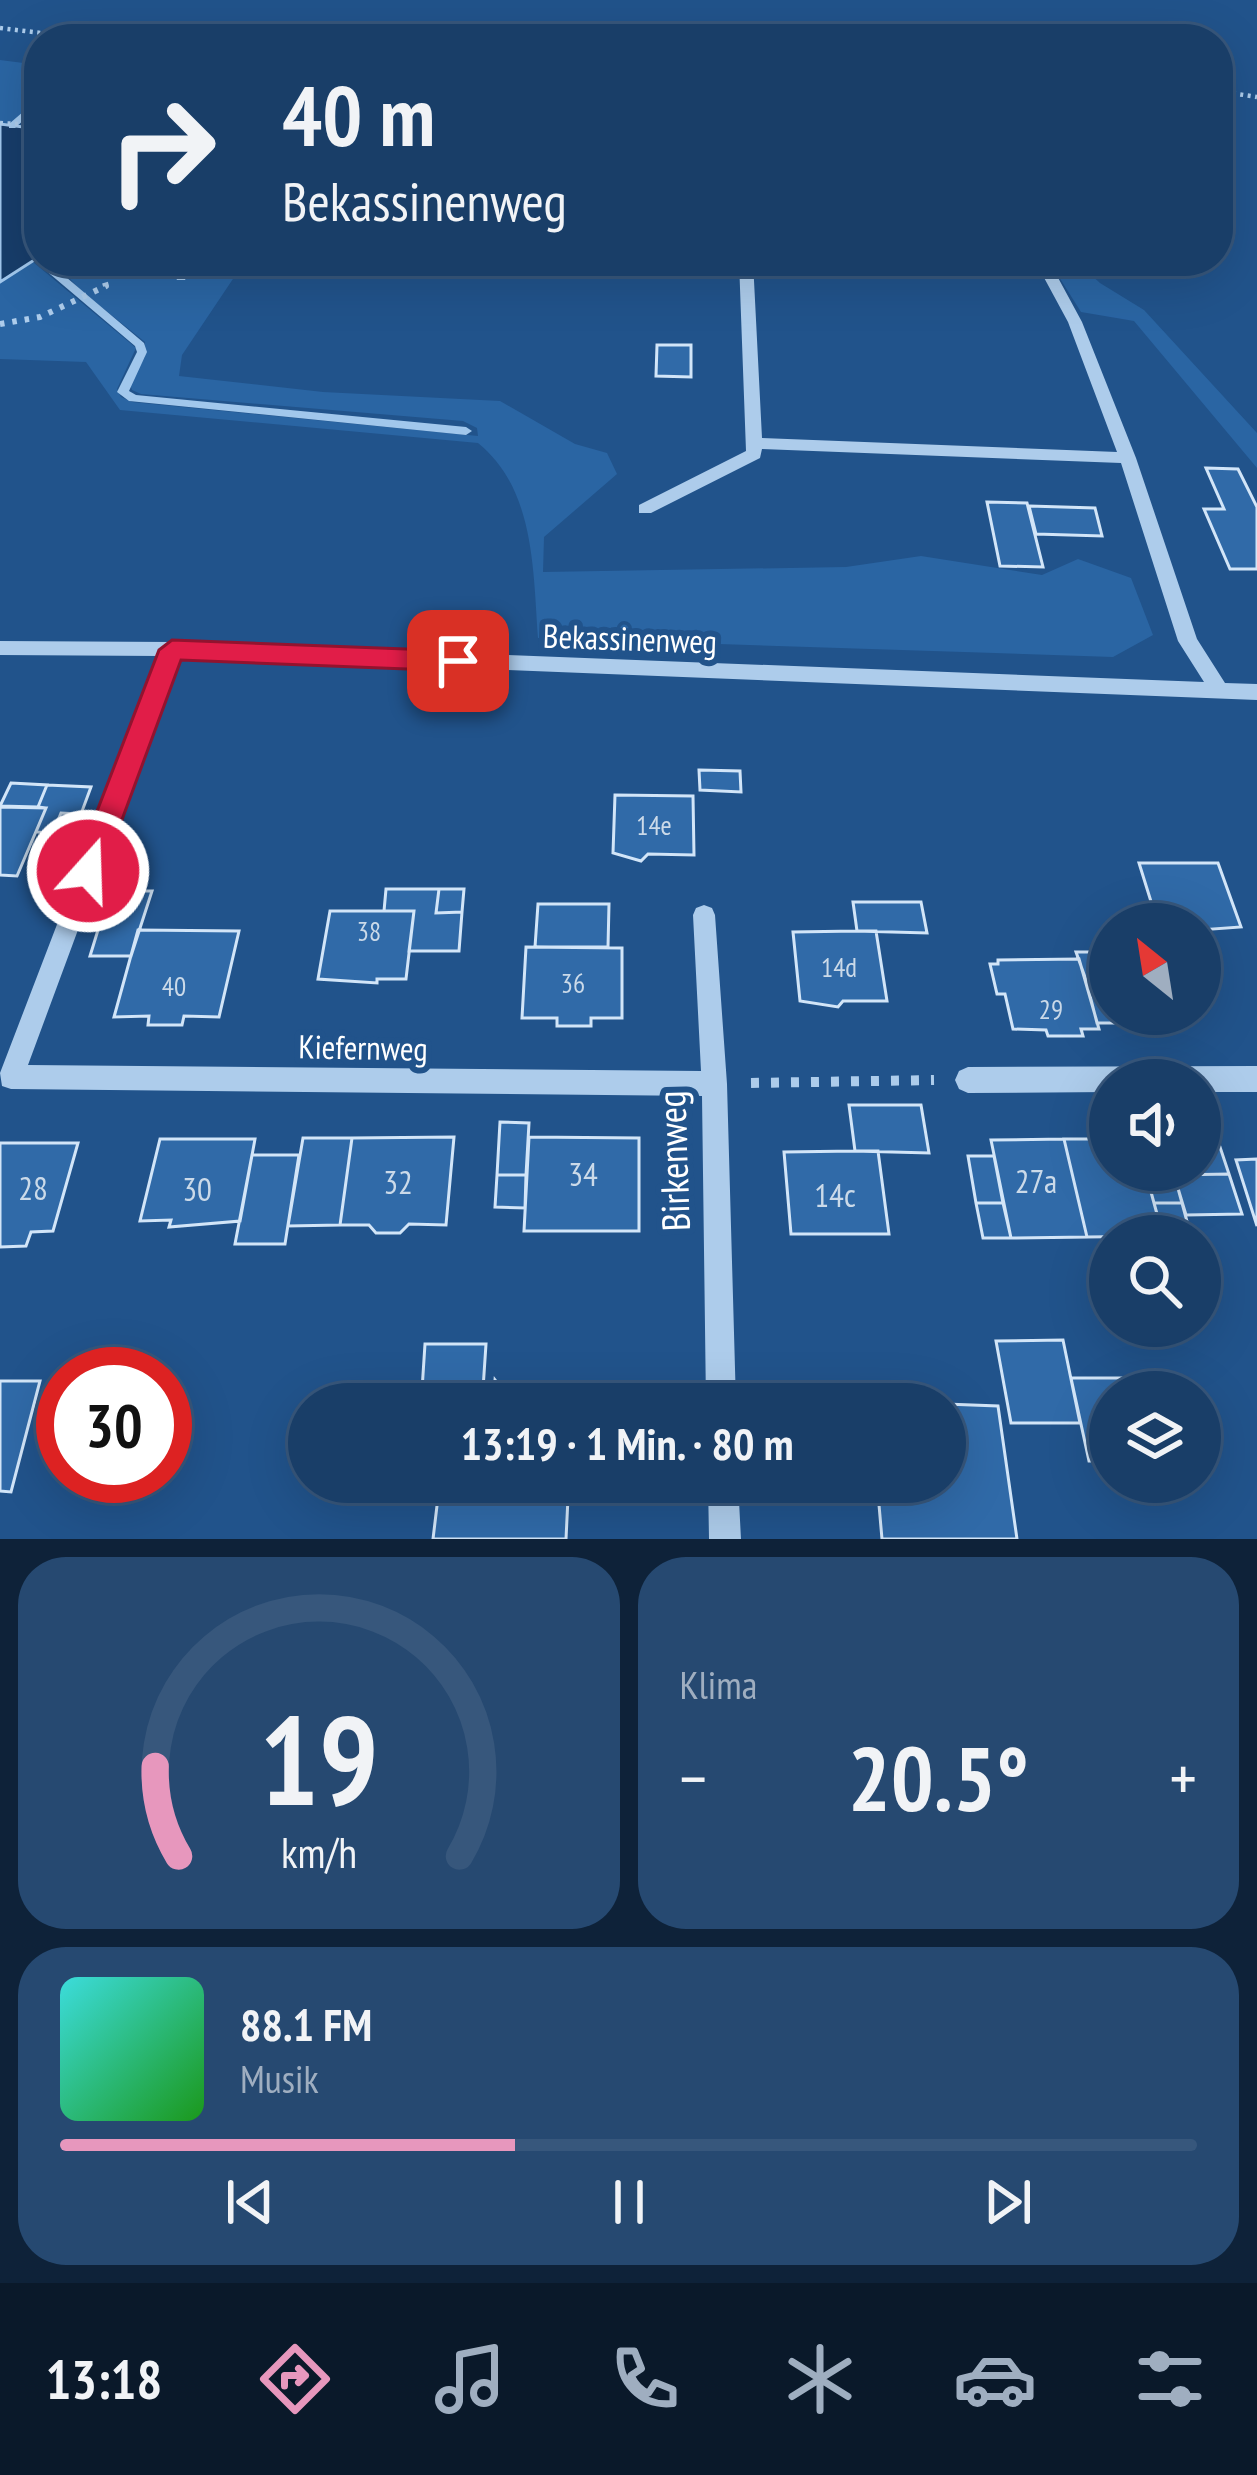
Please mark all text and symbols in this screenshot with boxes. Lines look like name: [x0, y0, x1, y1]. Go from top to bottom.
text: 40 m: [282, 60, 435, 169]
icon: right: [84, 72, 240, 228]
text: Bekassinenweg: [282, 166, 567, 236]
pin: [407, 610, 509, 712]
street label: Bekassinenweg: [542, 613, 718, 663]
icon: arrive: [425, 628, 491, 694]
position arrow: [25, 808, 151, 934]
house number: 14e: [636, 808, 672, 842]
north arrow: [1089, 903, 1221, 1035]
map controls: [1089, 903, 1221, 1503]
house number: 38: [357, 914, 381, 948]
house number: 14d: [821, 950, 857, 984]
house number: 36: [561, 966, 585, 1000]
house number: 40: [162, 969, 186, 1003]
house number: 29: [1039, 992, 1063, 1026]
street label: Kiefernweg: [298, 1024, 428, 1070]
button: sound: [1089, 1059, 1221, 1191]
street label: Birkenweg: [645, 1090, 701, 1232]
house number: 34: [568, 1152, 598, 1195]
house number: 27a: [1015, 1159, 1057, 1202]
house number: 32: [383, 1160, 413, 1203]
house number: 28: [18, 1166, 48, 1209]
house number: 30: [182, 1167, 212, 1210]
house number: 14c: [814, 1173, 856, 1216]
button: search: [1089, 1215, 1221, 1347]
speed limit sign: 30: [36, 1347, 192, 1503]
button: layers: [1089, 1371, 1221, 1503]
text: 13:19 · 1 Min. · 80 m: [460, 1414, 794, 1472]
text: Klima: [680, 1659, 757, 1710]
text: 19: [259, 1678, 378, 1839]
text: 20.5°: [848, 1719, 1029, 1836]
text: −: [680, 1735, 707, 1820]
text: +: [1170, 1735, 1197, 1820]
text: km/h: [281, 1824, 357, 1880]
text: 88.1 FM: [240, 1995, 372, 2053]
text: Musik: [240, 2053, 319, 2104]
icon: previous: [217, 2169, 283, 2235]
icon: pause: [596, 2169, 662, 2235]
icon: next: [975, 2169, 1041, 2235]
icon: directions: [253, 2337, 337, 2421]
icon: music: [428, 2337, 512, 2421]
icon: phone: [603, 2337, 687, 2421]
icon: climate: [778, 2337, 862, 2421]
icon: car: [953, 2337, 1037, 2421]
icon: filters: [1128, 2337, 1212, 2421]
text: 13:18: [45, 2344, 162, 2414]

